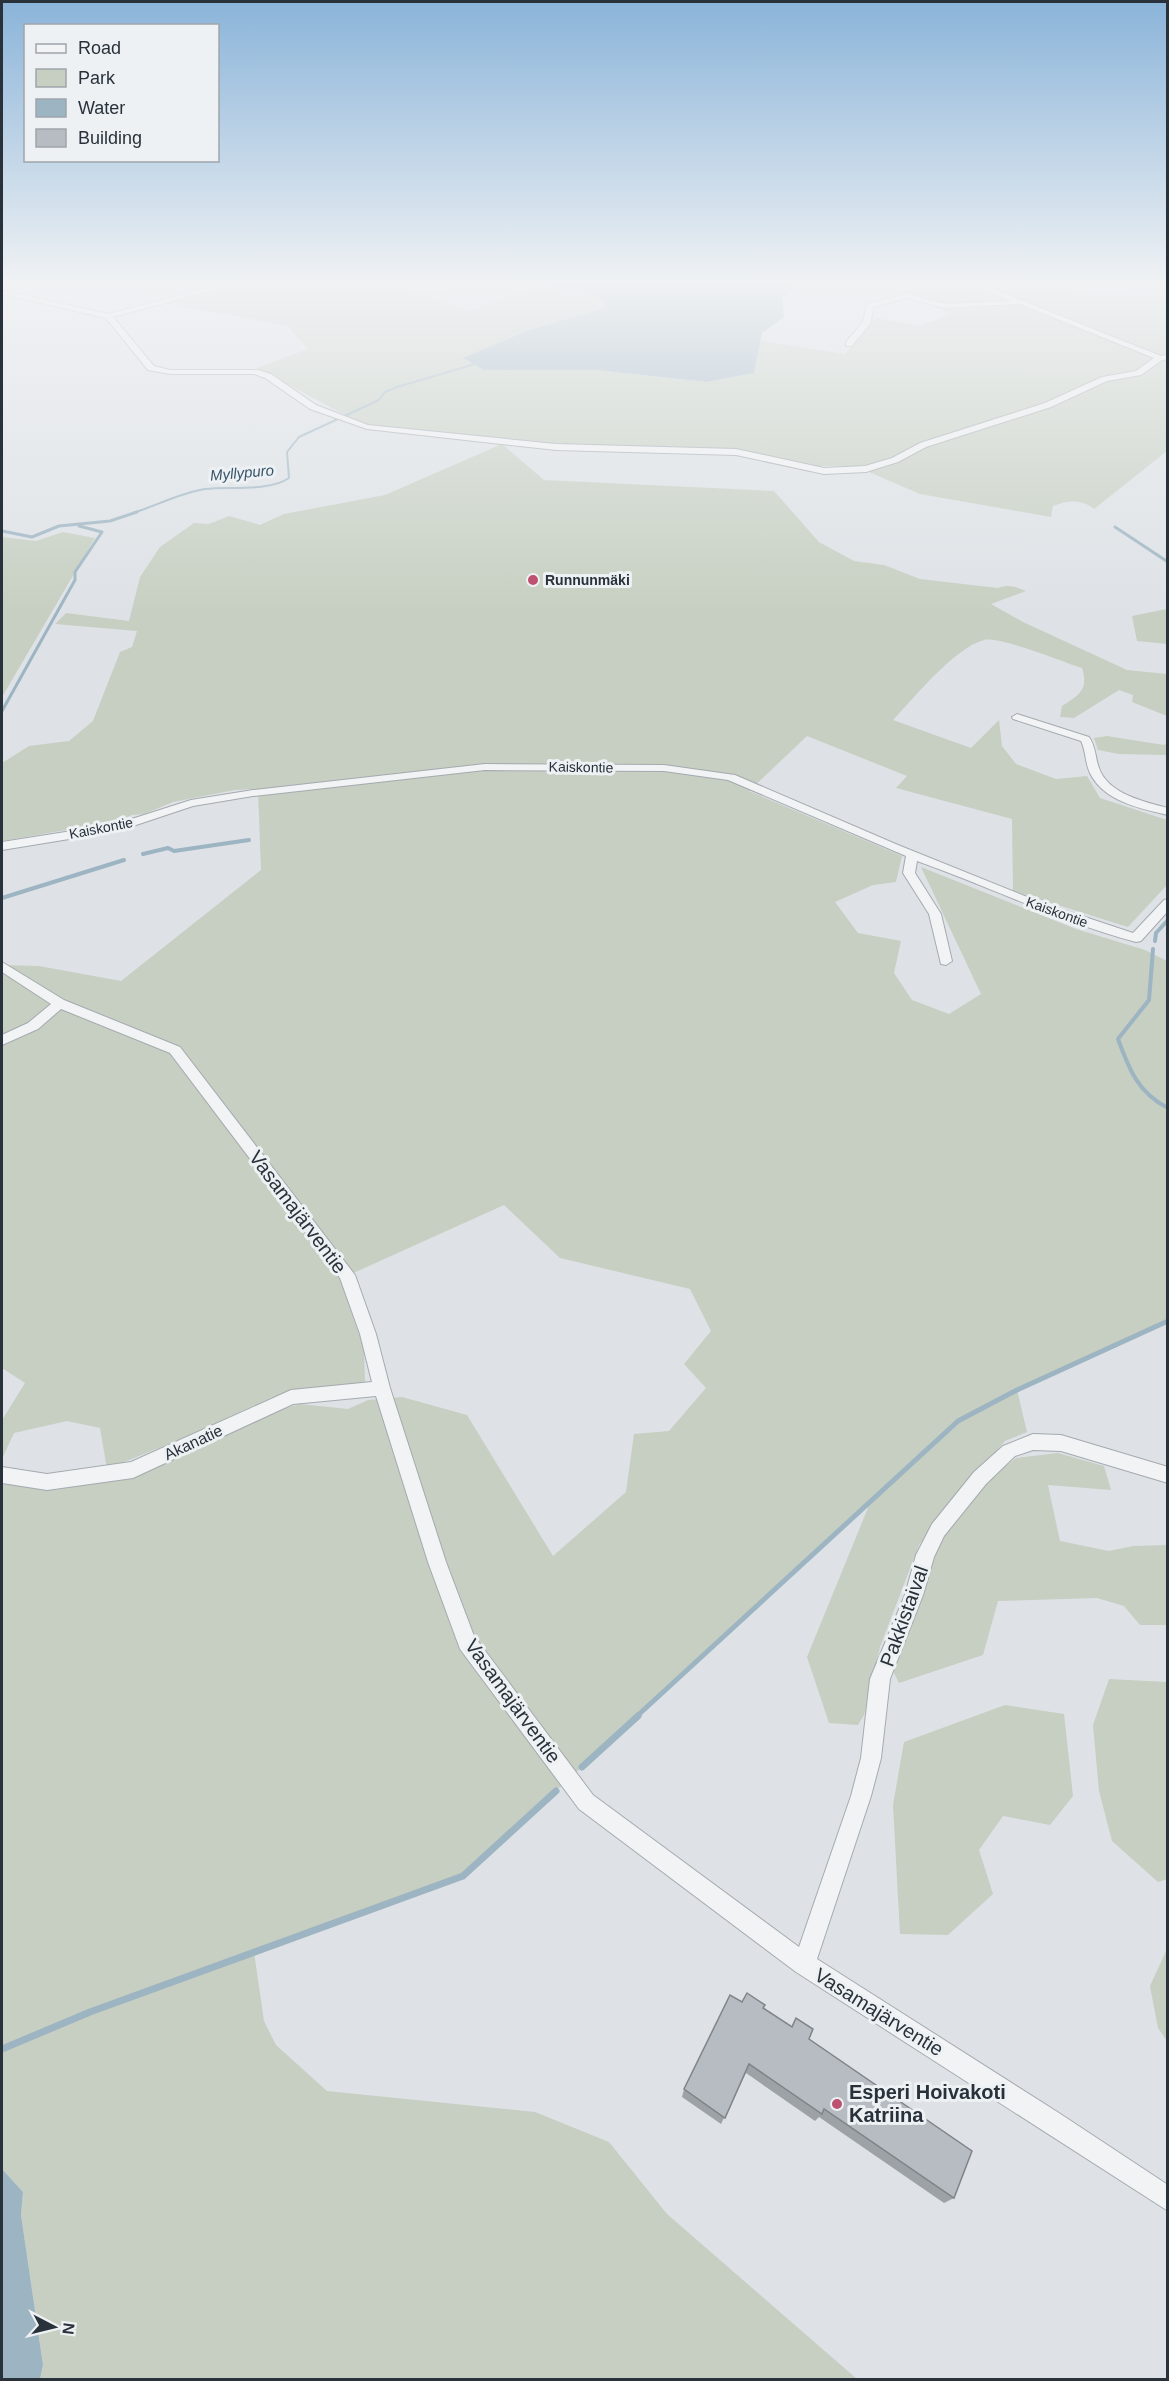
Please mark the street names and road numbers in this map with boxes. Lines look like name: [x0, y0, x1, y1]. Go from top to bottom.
street label: Kaiskontie: [549, 758, 614, 776]
street label: Kaiskontie: [68, 814, 134, 842]
street label: Kaiskontie: [1024, 893, 1090, 931]
street label: Vasamajärventie: [245, 1146, 351, 1278]
street label: Akanatie: [161, 1422, 225, 1463]
street label: Pakkistaival: [876, 1563, 932, 1669]
street label: Vasamajärventie: [461, 1635, 565, 1767]
street label: Vasamajärventie: [811, 1964, 947, 2060]

